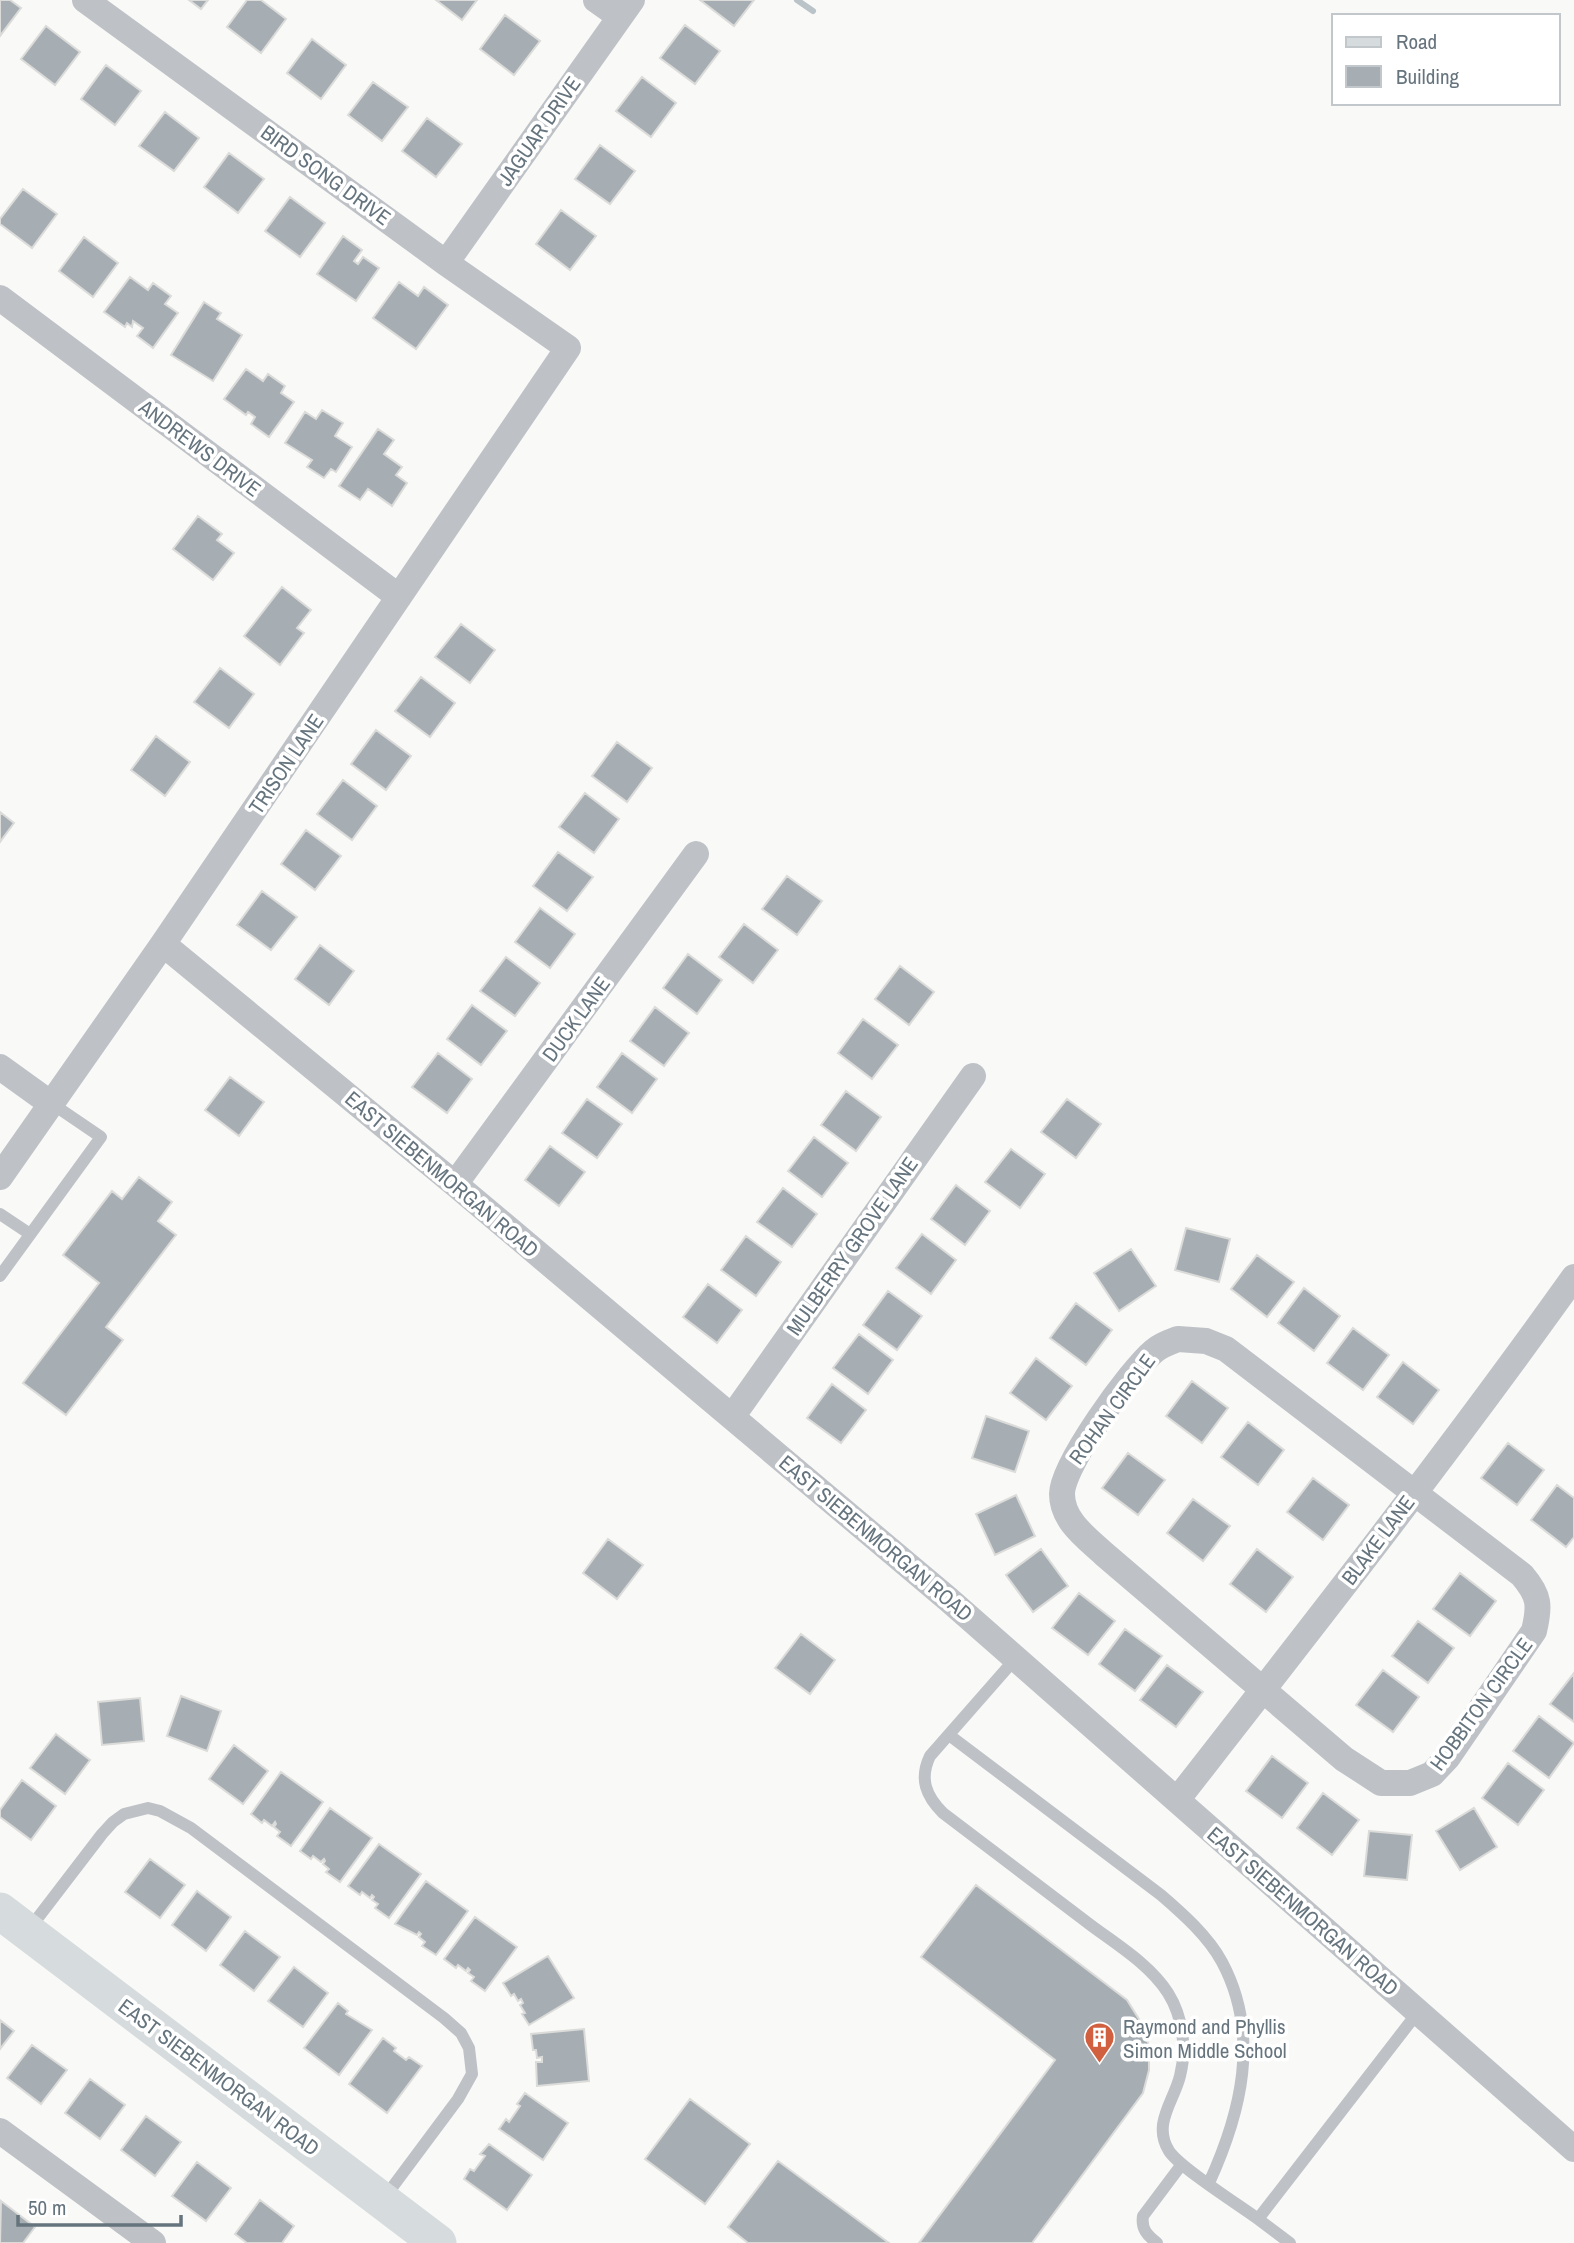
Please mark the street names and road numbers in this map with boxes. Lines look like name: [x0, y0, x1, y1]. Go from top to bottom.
street label: JAGUAR DRIVE: [491, 71, 587, 191]
street label: BIRD SONG DRIVE: [255, 118, 397, 232]
street label: ANDREWS DRIVE: [132, 392, 267, 503]
street label: TRISON LANE: [242, 708, 330, 820]
street label: DUCK LANE: [535, 971, 617, 1067]
street label: EAST SIEBENMORGAN ROAD: [339, 1084, 545, 1264]
street label: MULBERRY GROVE LANE: [779, 1151, 925, 1341]
street label: ROHAN CIRCLE: [1062, 1348, 1162, 1470]
street label: EAST SIEBENMORGAN ROAD: [773, 1448, 979, 1628]
street label: BLAKE LANE: [1335, 1489, 1421, 1591]
street label: HOBBITON CIRCLE: [1423, 1632, 1539, 1776]
street label: EAST SIEBENMORGAN ROAD: [1201, 1820, 1405, 2002]
street label: EAST SIEBENMORGAN ROAD: [113, 1992, 325, 2162]

